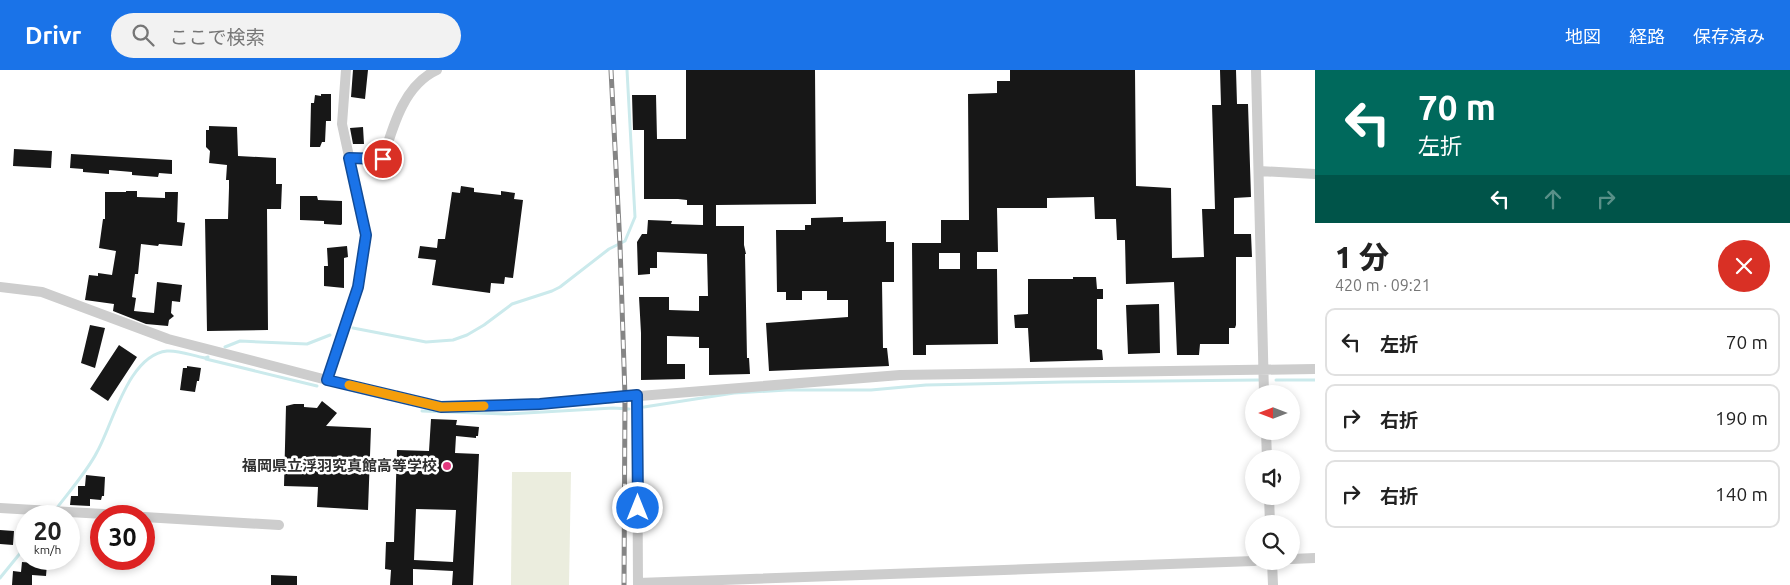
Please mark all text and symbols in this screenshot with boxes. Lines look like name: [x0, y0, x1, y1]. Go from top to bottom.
search box: [111, 13, 461, 58]
icon: search: [129, 21, 157, 49]
text: Drivr: [25, 22, 81, 49]
text: ここで検索: [169, 26, 264, 48]
text: 地図: [1565, 26, 1601, 46]
text: 経路: [1629, 26, 1665, 46]
text: 保存済み: [1693, 26, 1765, 46]
text: 70 m: [1418, 87, 1496, 127]
icon: left: [1335, 90, 1400, 155]
text: 左折: [1418, 133, 1462, 158]
pin: [362, 138, 404, 180]
icon: arrive: [369, 145, 397, 173]
icon: left: [1486, 185, 1514, 213]
icon: ahead: [1539, 185, 1567, 213]
icon: right: [1592, 185, 1620, 213]
text: 1 分: [1335, 240, 1389, 274]
button: close: [1718, 240, 1770, 292]
text: 420 m · 09:21: [1335, 276, 1431, 294]
icon: left: [1337, 328, 1365, 356]
text: 70 m: [1726, 331, 1768, 353]
text: 左折: [1380, 333, 1418, 355]
north arrow: [1245, 385, 1300, 440]
map controls: [1245, 385, 1300, 570]
icon: right: [1337, 404, 1365, 432]
text: 190 m: [1715, 407, 1768, 429]
text: 右折: [1380, 409, 1418, 431]
button: sound: [1245, 450, 1300, 505]
place label: 福岡県立浮羽究真館高等学校: [241, 457, 437, 474]
marker: 福岡県立浮羽究真館高等学校: [441, 460, 453, 472]
icon: right: [1337, 480, 1365, 508]
position arrow: [611, 481, 663, 533]
text: 140 m: [1715, 483, 1768, 505]
text: 右折: [1380, 485, 1418, 507]
speed limit sign: 30: [90, 505, 155, 570]
button: search: [1245, 515, 1300, 570]
text: 20: [33, 517, 62, 545]
text: km/h: [34, 543, 61, 556]

